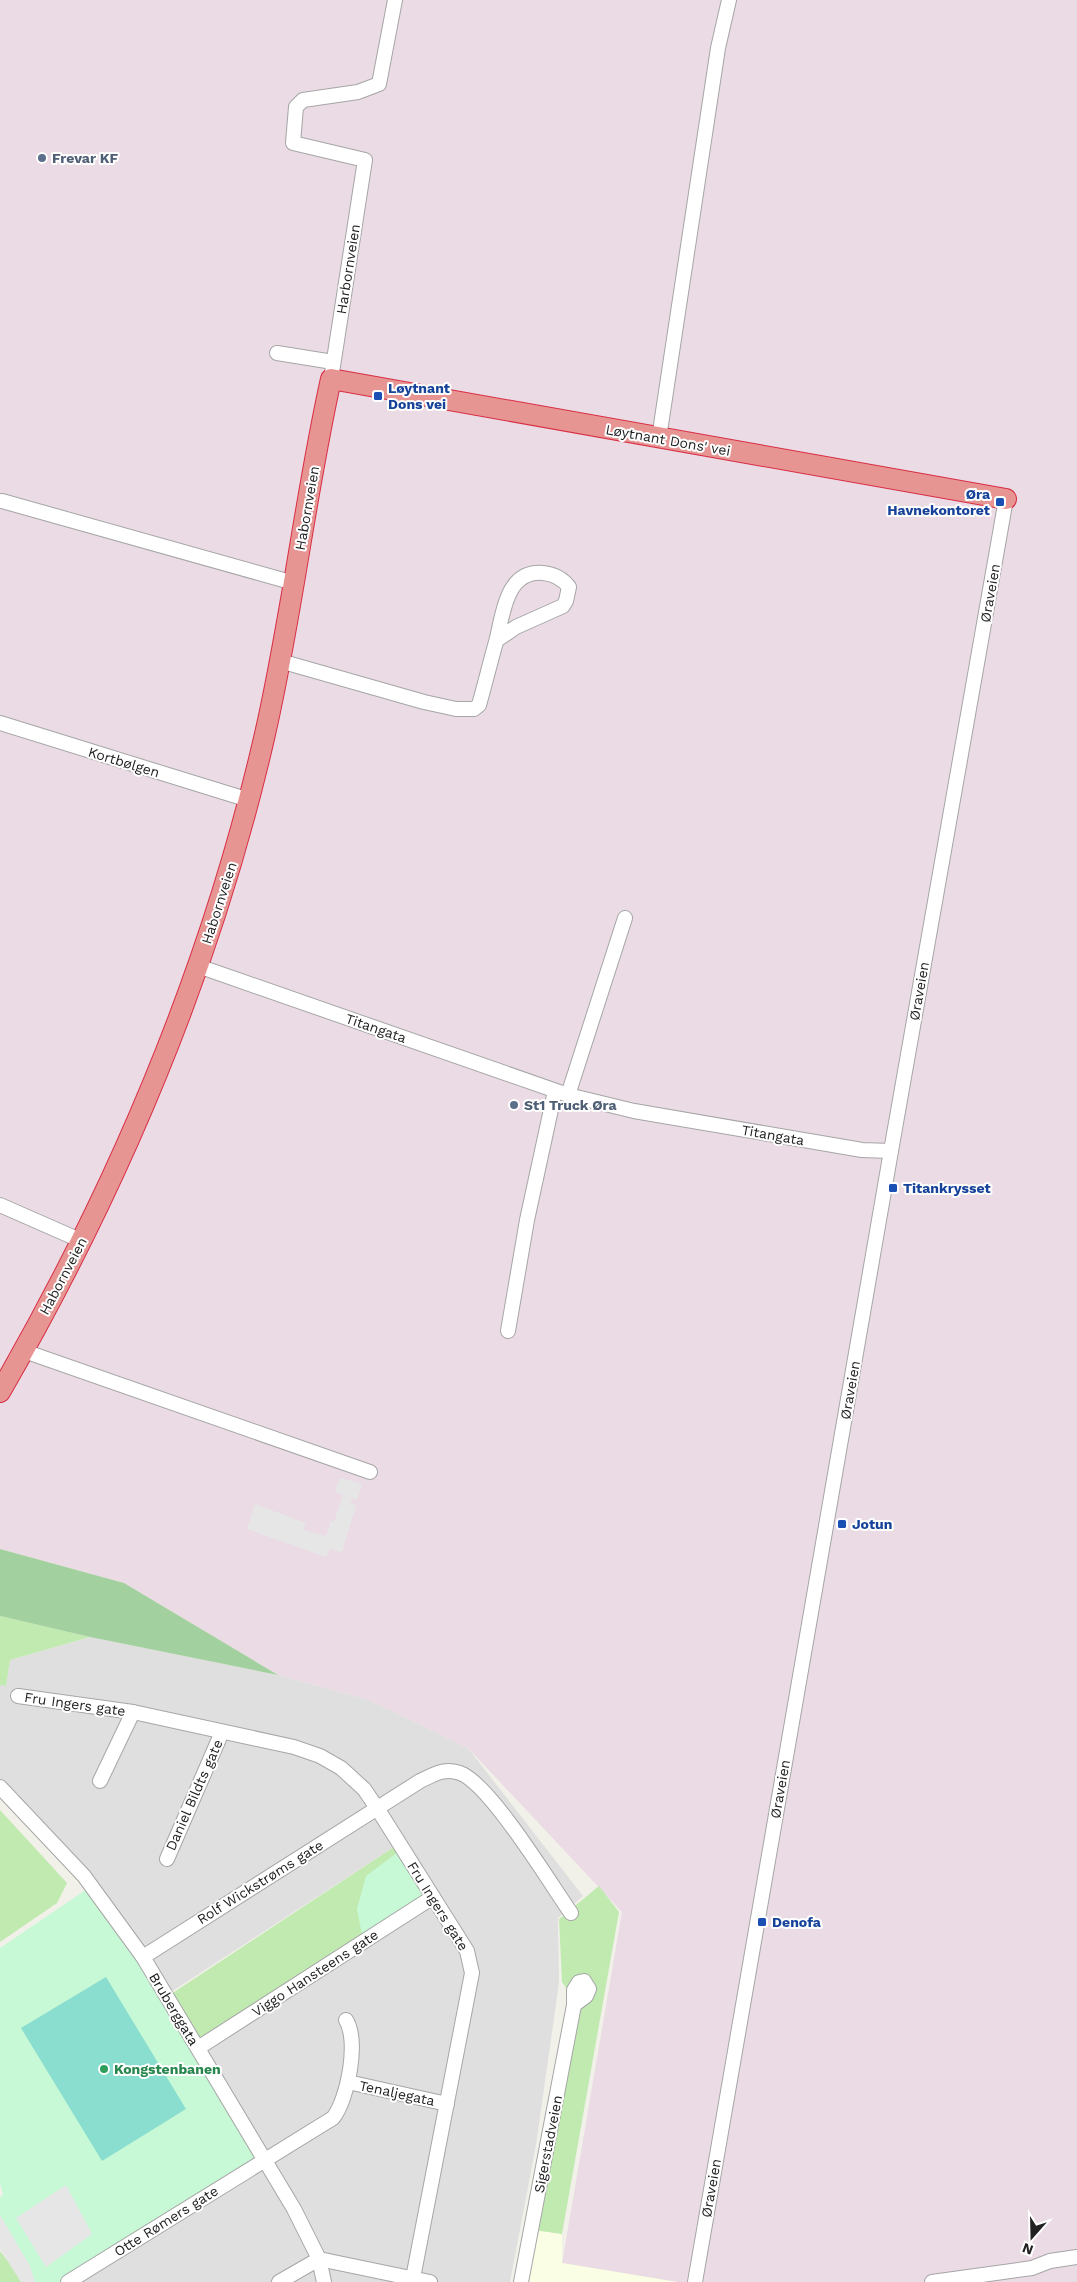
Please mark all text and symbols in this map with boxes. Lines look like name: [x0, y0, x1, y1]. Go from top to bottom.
place label: Frevar KF: [52, 150, 118, 166]
marker: Frevar KF: [36, 152, 48, 164]
street label: Harbornveien: [333, 223, 363, 315]
place label: Løytnant Dons vei: [388, 380, 450, 412]
marker: Løytnant Dons vei: [372, 390, 384, 402]
street label: Løytnant Dons' vei: [604, 421, 732, 459]
street label: Habornveien: [292, 465, 322, 551]
place label: Øra Havnekontoret: [887, 486, 991, 518]
marker: Øra Havnekontoret: [994, 496, 1006, 508]
street label: Øraveien: [977, 562, 1003, 624]
street label: Kortbølgen: [86, 744, 162, 780]
street label: Habornveien: [198, 860, 240, 946]
street label: Øraveien: [906, 960, 932, 1022]
street label: Titangata: [343, 1010, 409, 1046]
place label: St1 Truck Øra: [524, 1097, 618, 1113]
marker: St1 Truck Øra: [508, 1099, 520, 1111]
street label: Titangata: [740, 1122, 806, 1148]
place label: Titankrysset: [903, 1180, 991, 1196]
marker: Titankrysset: [887, 1182, 899, 1194]
street label: Habornveien: [36, 1235, 90, 1317]
street label: Øraveien: [837, 1359, 863, 1421]
place label: Jotun: [852, 1516, 892, 1532]
marker: Jotun: [836, 1518, 848, 1530]
street label: Fru Ingers gate: [23, 1689, 127, 1719]
street label: Daniel Bildts gate: [162, 1737, 226, 1853]
street label: Øraveien: [767, 1758, 793, 1820]
street label: Rolf Wickstrøms gate: [194, 1837, 326, 1927]
street label: Fru Ingers gate: [404, 1859, 472, 1953]
place label: Denofa: [772, 1914, 822, 1930]
marker: Denofa: [756, 1916, 768, 1928]
street label: Viggo Hansteens gate: [249, 1926, 381, 2020]
street label: Bruberggata: [146, 1970, 202, 2048]
place label: Kongstenbanen: [114, 2061, 221, 2077]
marker: Kongstenbanen: [98, 2063, 110, 2075]
street label: Tenaljegata: [358, 2077, 436, 2109]
street label: Sigerstadveien: [531, 2094, 565, 2194]
street label: Øraveien: [698, 2157, 724, 2219]
street label: Otte Rømers gate: [111, 2183, 221, 2259]
north arrow: [1007, 2212, 1057, 2262]
text: N: [1020, 2240, 1035, 2259]

